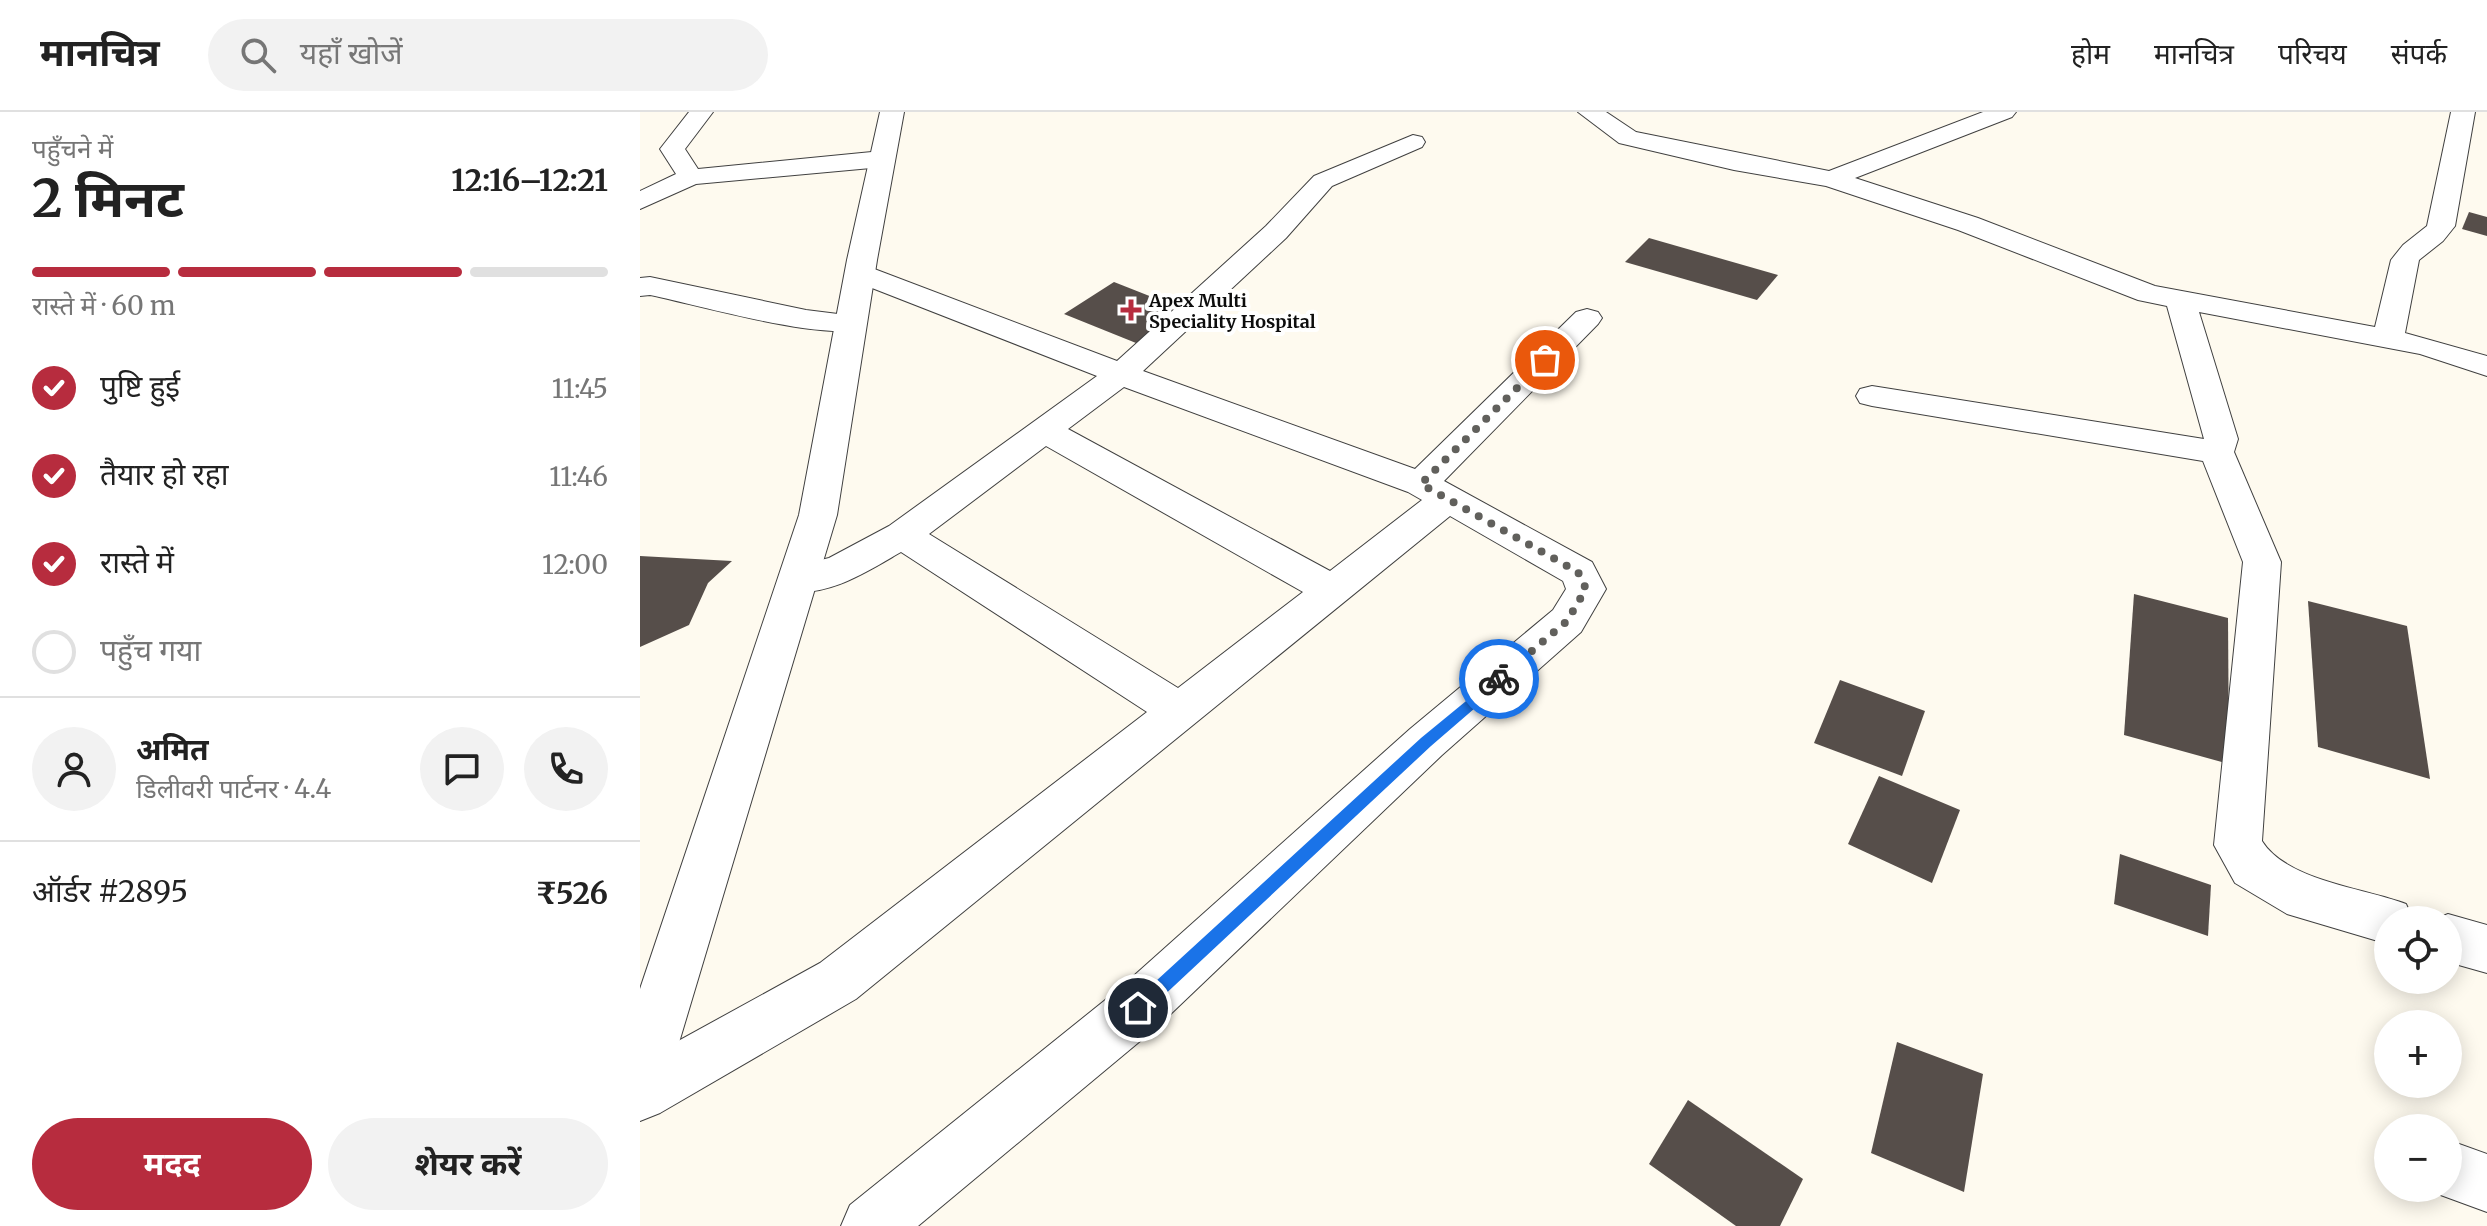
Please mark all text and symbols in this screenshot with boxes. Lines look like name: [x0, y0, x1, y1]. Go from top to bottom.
search box: [208, 19, 768, 91]
text: मानचित्र: [40, 29, 160, 76]
icon: search: [236, 33, 280, 77]
text: यहाँ खोजें: [300, 34, 403, 72]
text: होम: [2071, 36, 2110, 72]
text: मानचित्र: [2154, 36, 2234, 72]
text: परिचय: [2278, 36, 2347, 72]
text: संपर्क: [2391, 36, 2447, 72]
text: पहुँचने में: [32, 132, 113, 165]
text: 12:16–12:21: [451, 161, 608, 199]
text: 2 मिनट: [32, 166, 184, 231]
text: रास्ते में · 60 m: [32, 289, 176, 322]
place label: Apex Multi Speciality Hospital: [1148, 289, 1316, 333]
marker: Apex Multi Speciality Hospital: [1120, 299, 1142, 321]
pin: [1511, 326, 1579, 394]
icon: bag: [1523, 338, 1567, 382]
icon: check: [32, 366, 76, 410]
text: पुष्टि हुई: [100, 367, 180, 405]
text: 11:45: [552, 372, 608, 405]
icon: check: [32, 454, 76, 498]
text: तैयार हो रहा: [100, 455, 228, 493]
text: 11:46: [549, 460, 608, 493]
icon: check: [32, 542, 76, 586]
text: रास्ते में: [100, 543, 174, 581]
text: 12:00: [542, 548, 608, 581]
text: पहुँच गया: [100, 631, 201, 669]
courier: [1459, 639, 1539, 719]
icon: bike: [1477, 657, 1521, 701]
button: person: [32, 727, 116, 811]
button: chat: [420, 727, 504, 811]
button: phone: [524, 727, 608, 811]
text: अमित: [136, 730, 209, 768]
text: डिलीवरी पार्टनर · 4.4: [136, 772, 331, 805]
text: ऑर्डर #2895: [32, 872, 188, 910]
text: ₹526: [536, 874, 608, 912]
map controls: [2374, 906, 2462, 1202]
button: locate: [2374, 906, 2462, 994]
pin: [1104, 974, 1172, 1042]
icon: home: [1116, 986, 1160, 1030]
button: +: [2374, 1010, 2462, 1098]
button: −: [2374, 1114, 2462, 1202]
button: मदद: [32, 1118, 312, 1210]
button: शेयर करें: [328, 1118, 608, 1210]

